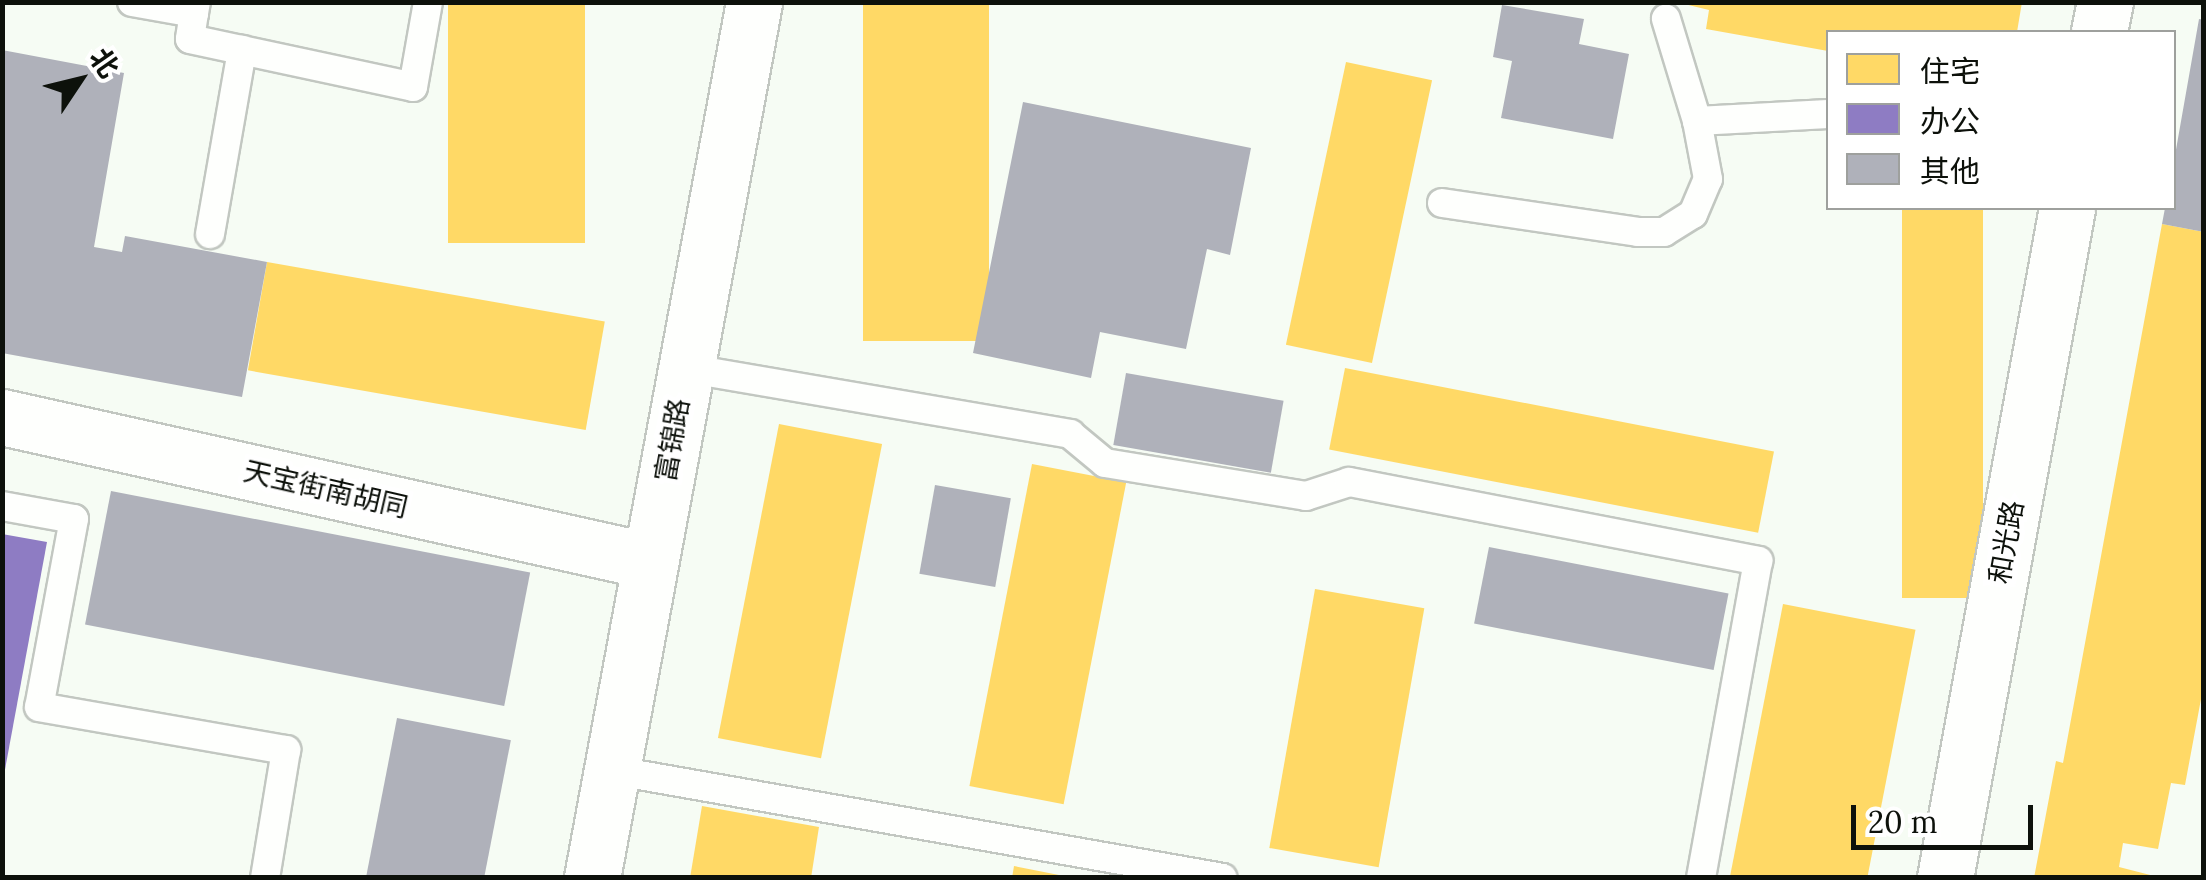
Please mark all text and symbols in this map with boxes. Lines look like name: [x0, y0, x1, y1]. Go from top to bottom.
north arrow: [30, 30, 130, 130]
legend: [1826, 30, 2176, 210]
text: 北: [82, 41, 127, 85]
text: 住宅: [1920, 52, 1980, 90]
text: 办公: [1920, 102, 1980, 140]
text: 其他: [1920, 152, 1980, 190]
street label: 富锦路: [648, 396, 696, 484]
street label: 天宝街南胡同: [240, 454, 412, 524]
street label: 和光路: [1982, 498, 2030, 586]
scale bar: [1856, 785, 2038, 847]
text: 20 m: [1868, 803, 1937, 841]

